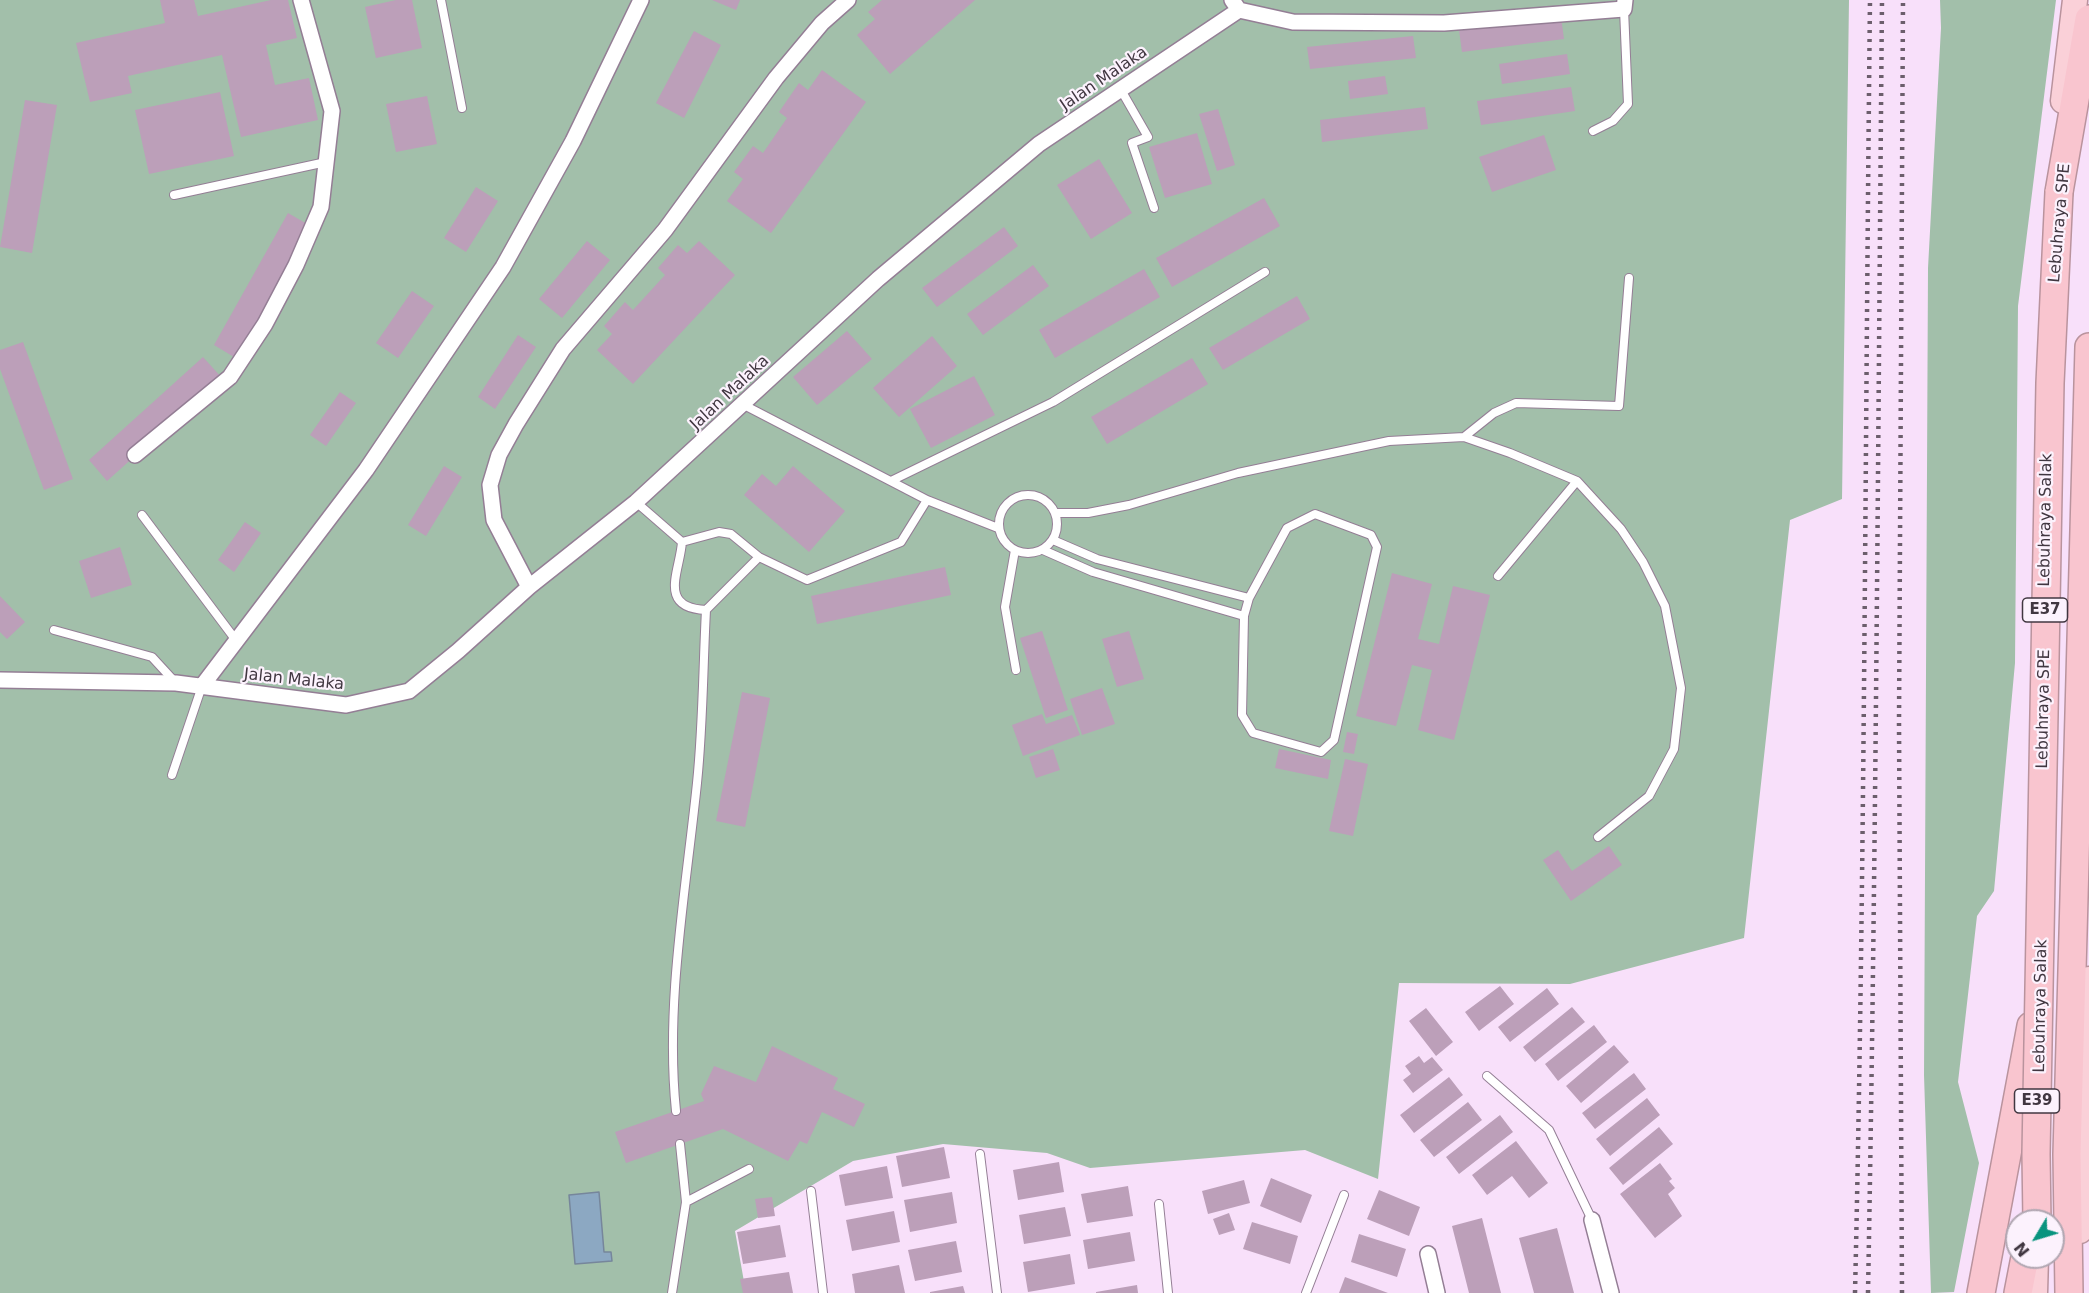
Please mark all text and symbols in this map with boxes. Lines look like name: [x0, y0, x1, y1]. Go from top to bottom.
street label: Jalan Malaka: [1057, 43, 1151, 115]
street label: Lebuhraya SPE: [2045, 163, 2075, 283]
street label: Jalan Malaka: [687, 352, 773, 434]
street label: Lebuhraya Salak: [2035, 453, 2057, 587]
road number: E37: [2022, 598, 2068, 622]
street label: Lebuhraya SPE: [2033, 649, 2055, 769]
street label: Jalan Malaka: [243, 665, 345, 695]
street label: Lebuhraya Salak: [2030, 939, 2052, 1073]
road number: E39: [2014, 1089, 2060, 1113]
north arrow: [2005, 1209, 2065, 1269]
text: N: [2010, 1238, 2034, 1260]

